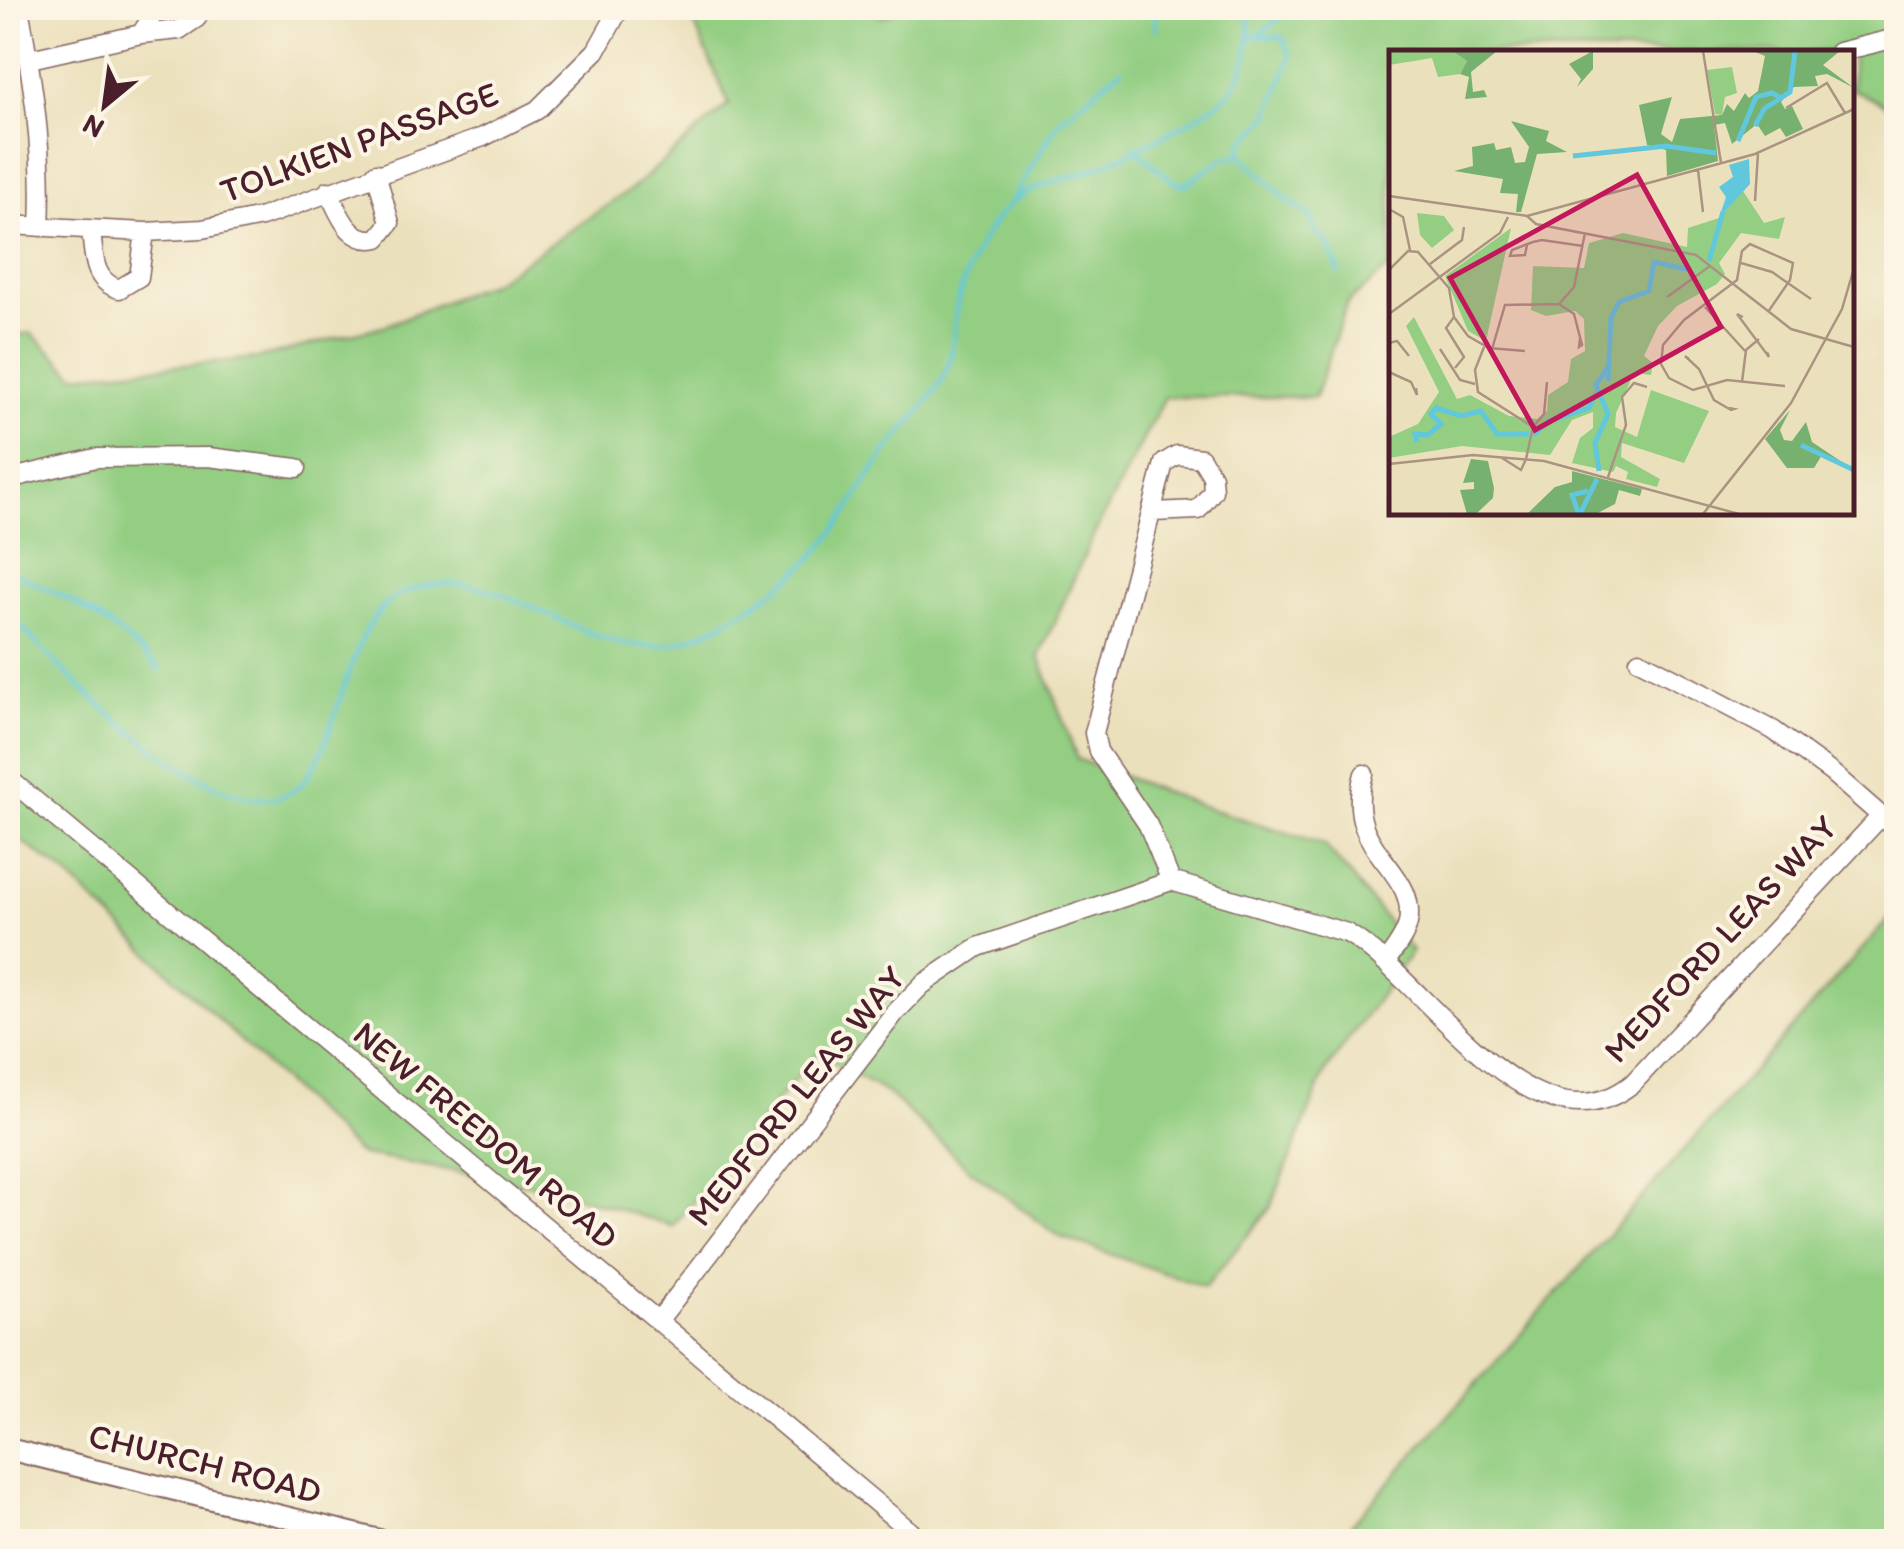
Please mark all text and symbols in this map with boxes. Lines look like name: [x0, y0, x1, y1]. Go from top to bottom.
inset map: [1389, 50, 1854, 515]
north arrow: [55, 55, 155, 155]
street label: TOLKIEN PASSAGE: [214, 72, 504, 212]
text: N: [76, 107, 109, 146]
street label: MEDFORD LEAS WAY: [1595, 807, 1845, 1071]
street label: MEDFORD LEAS WAY: [678, 957, 914, 1235]
street label: NEW FREEDOM ROAD: [345, 1012, 627, 1258]
street label: CHURCH ROAD: [84, 1414, 326, 1512]

